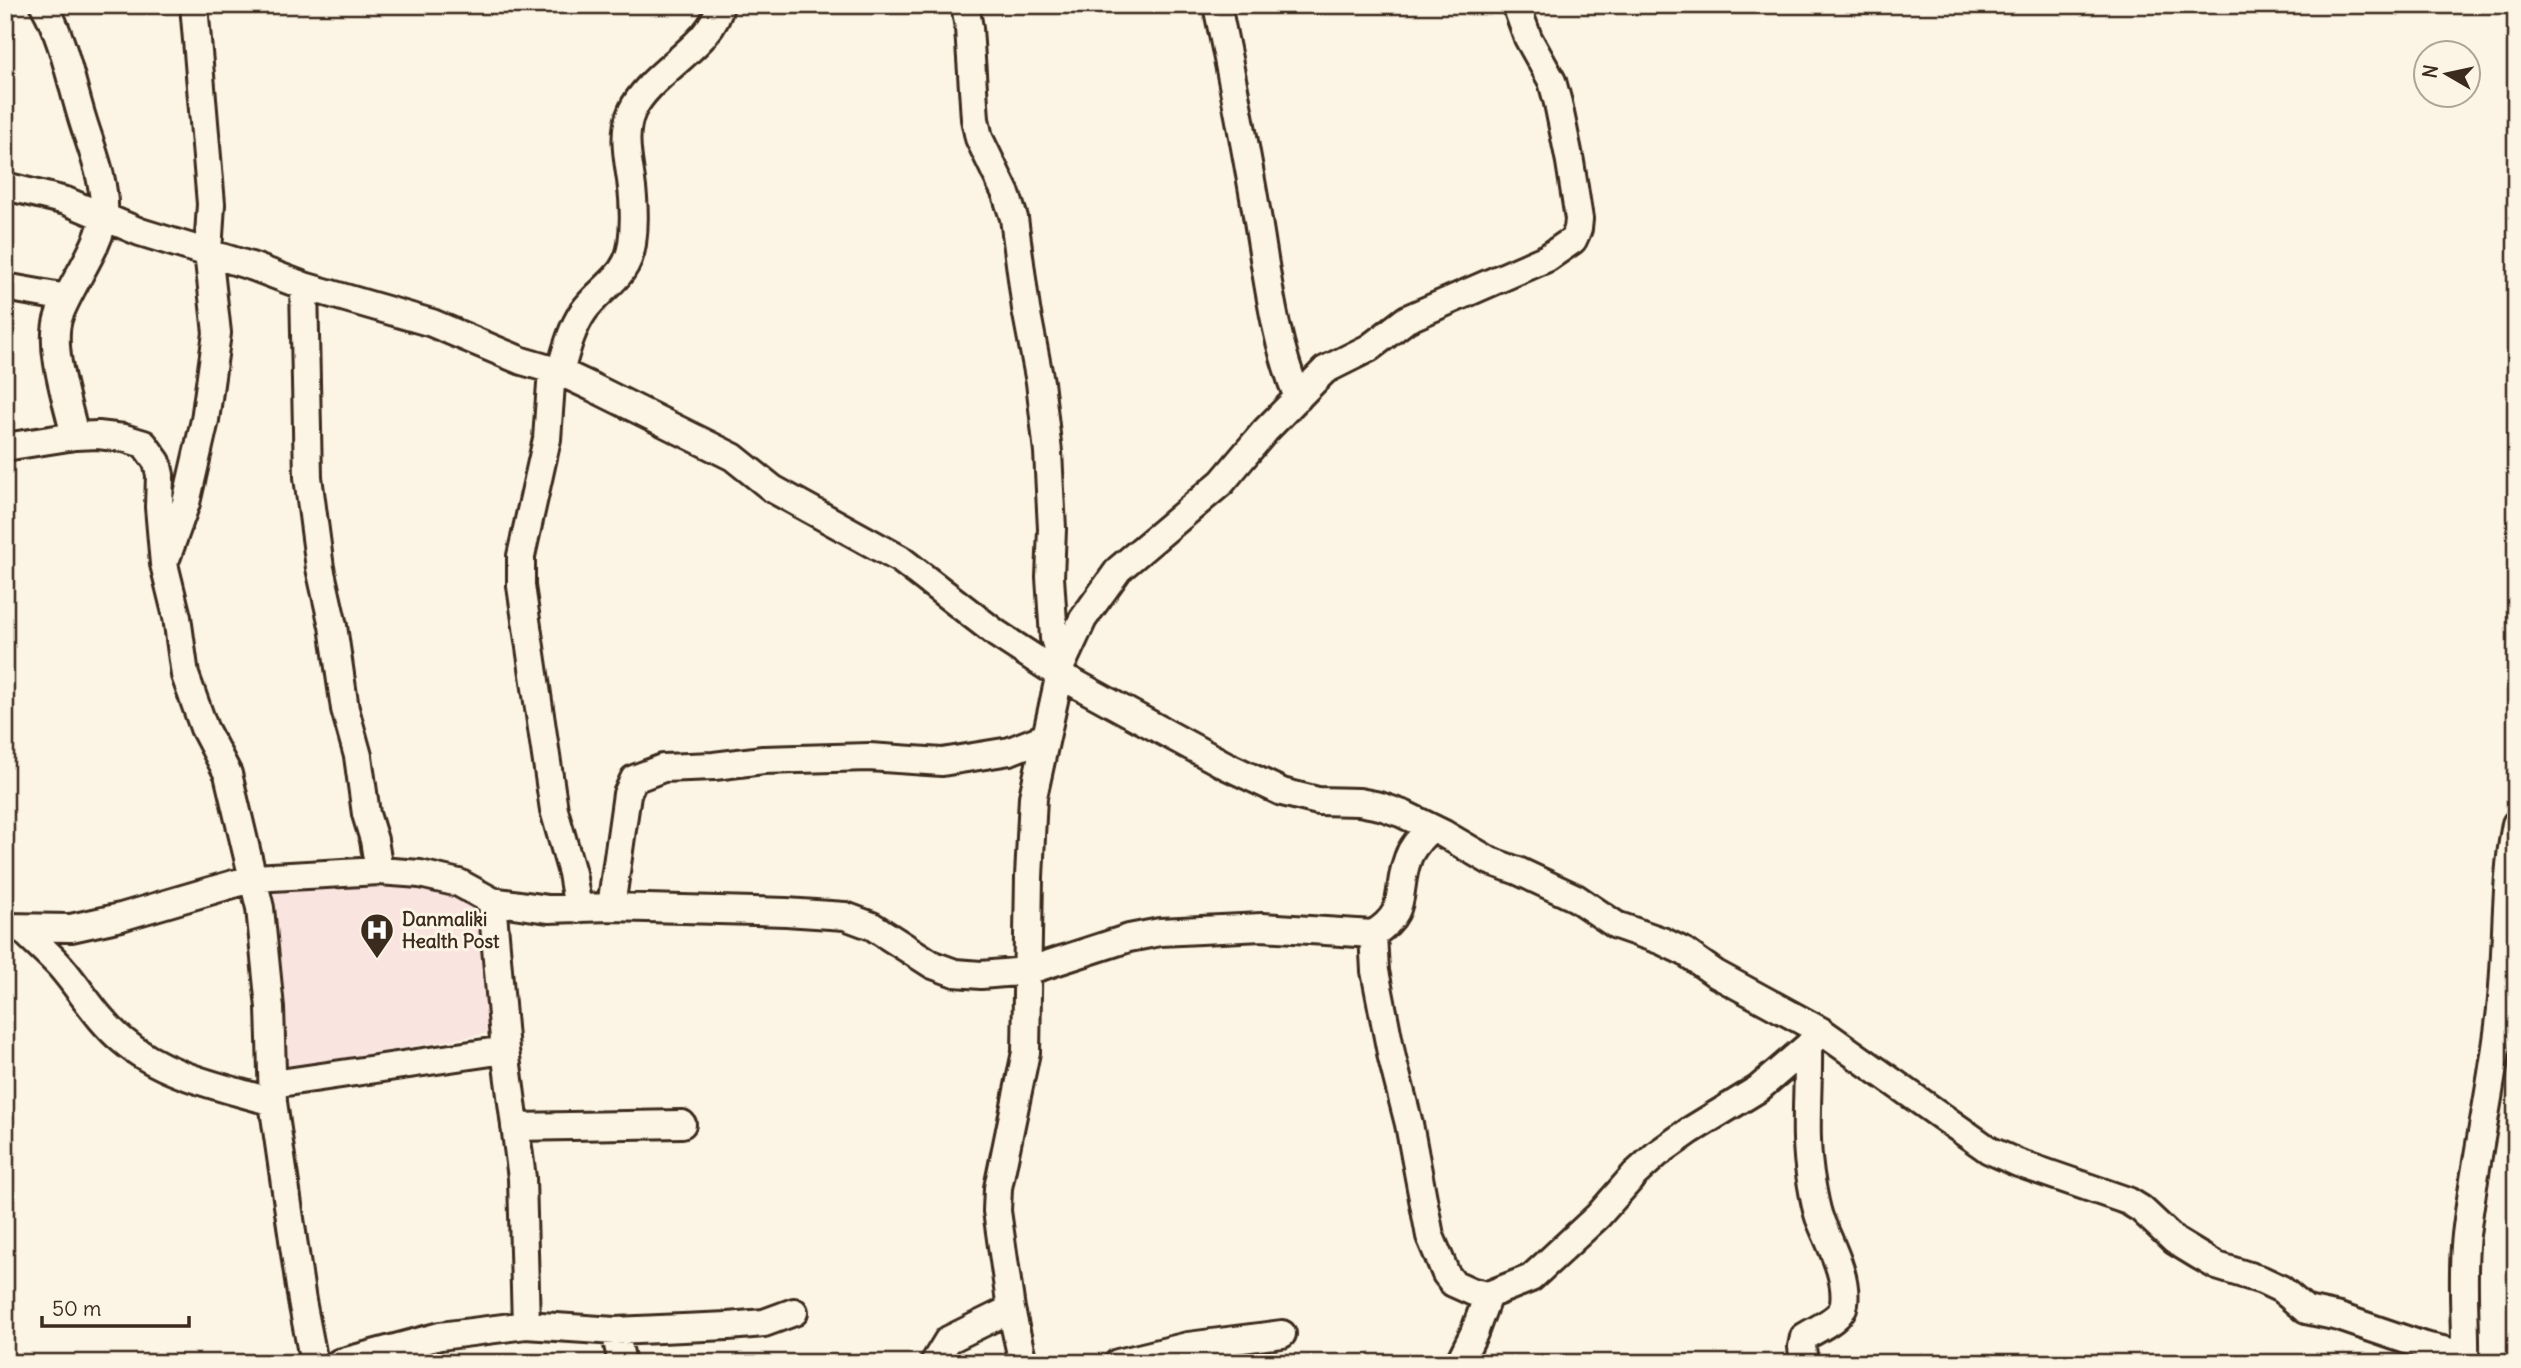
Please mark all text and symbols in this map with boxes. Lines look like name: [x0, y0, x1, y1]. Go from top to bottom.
north arrow: [2412, 38, 2482, 108]
text: N: [2417, 63, 2443, 80]
place label: Danmaliki Health Post: [402, 907, 500, 953]
hospital icon: Danmaliki Health Post: [358, 911, 396, 960]
scale bar: [42, 1284, 189, 1328]
text: 50 m: [52, 1295, 101, 1322]

